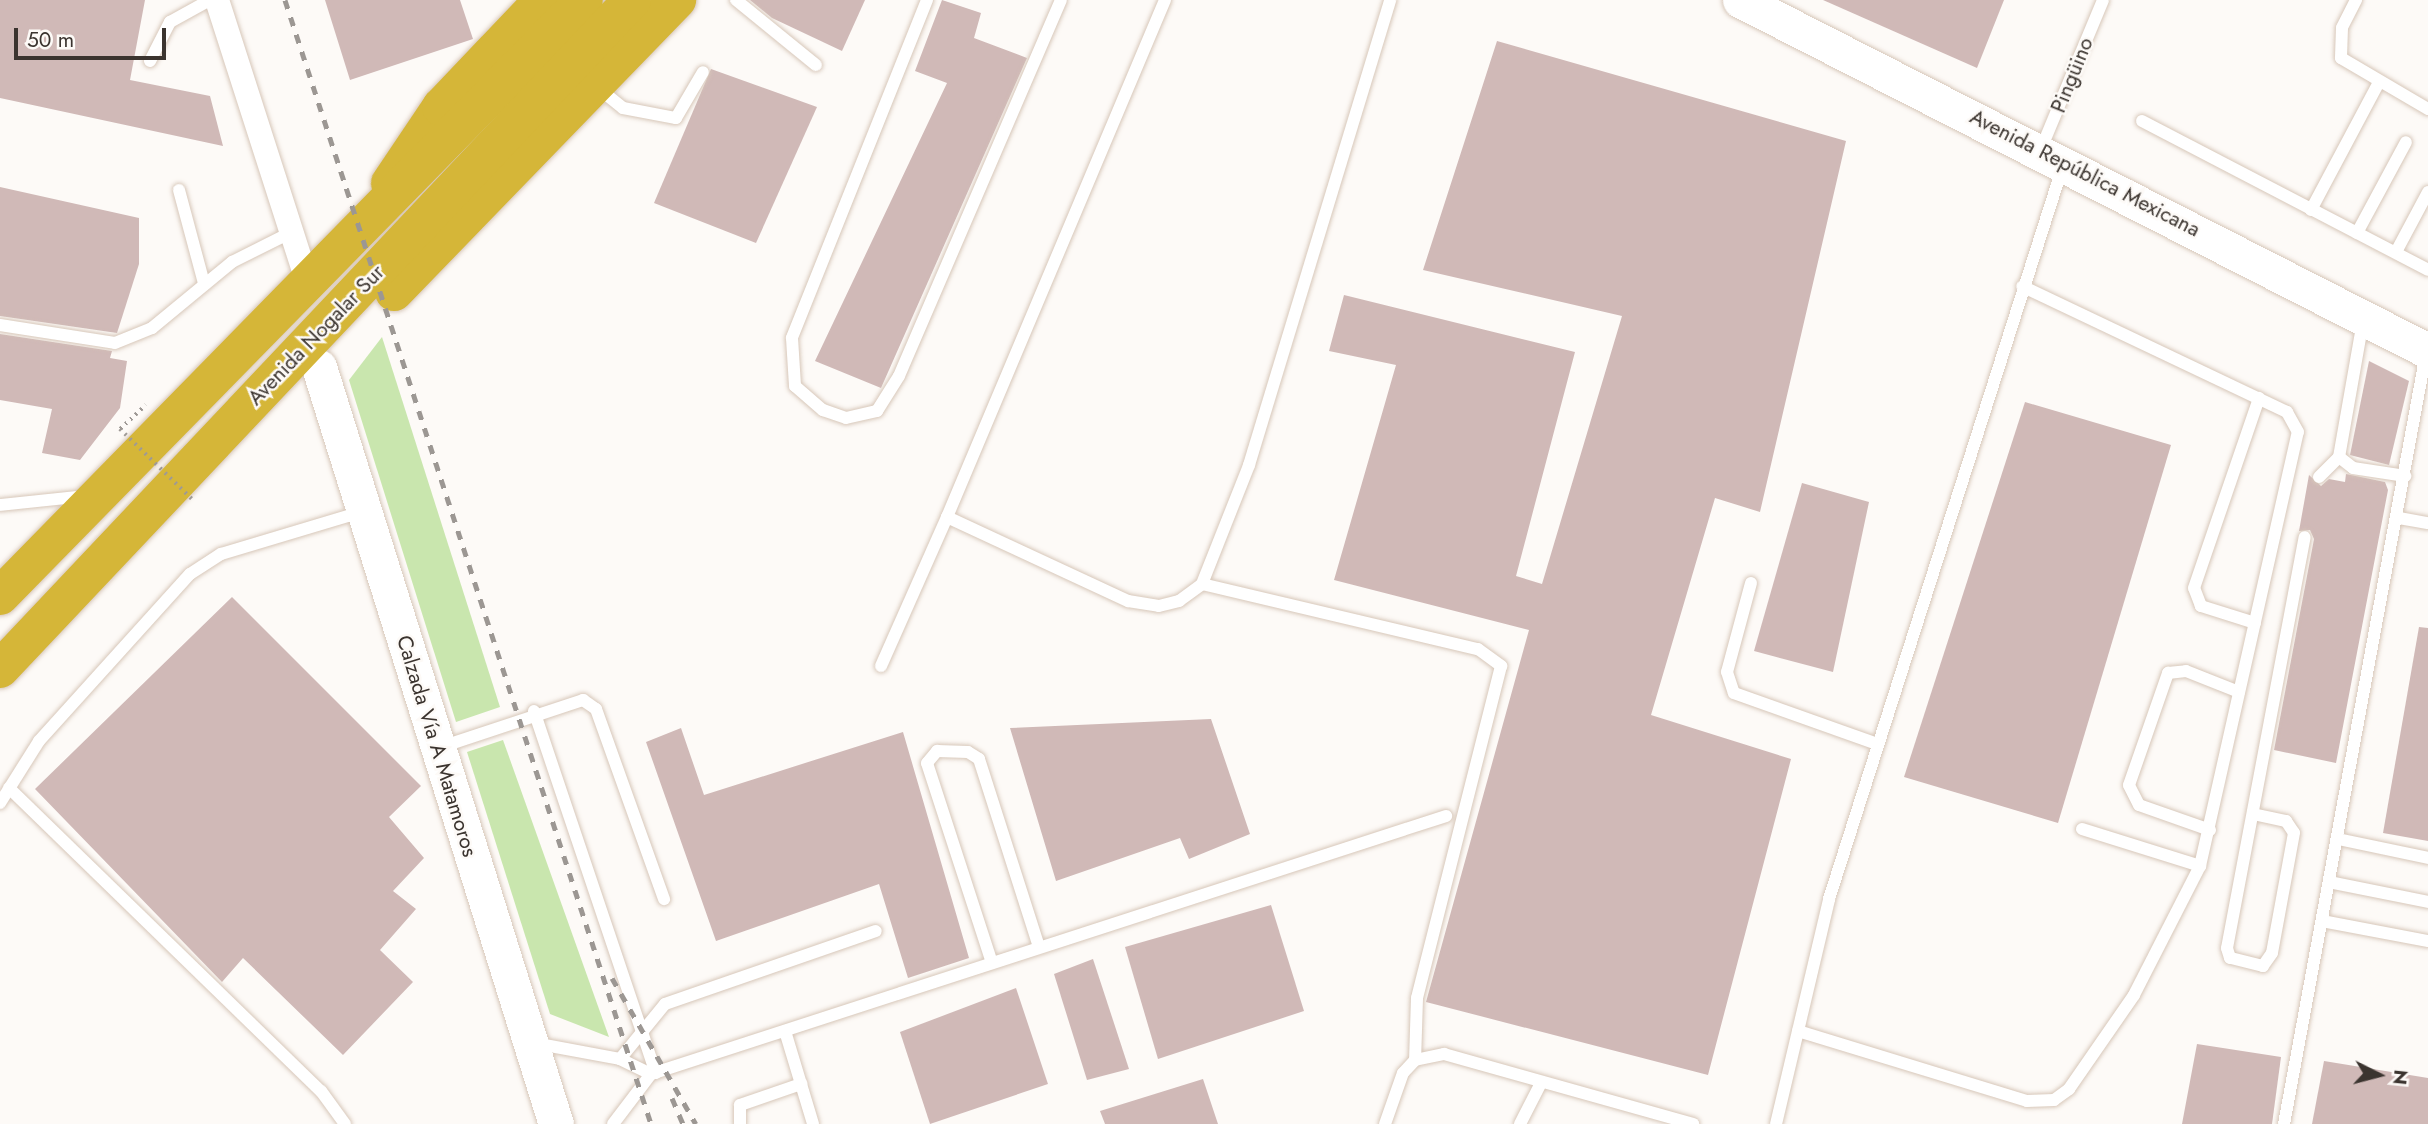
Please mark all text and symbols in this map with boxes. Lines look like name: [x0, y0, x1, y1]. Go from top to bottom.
scale bar: [18, 14, 170, 58]
text: 50 m: [27, 25, 74, 55]
street label: Pingüino: [2046, 34, 2098, 116]
street label: Avenida República Mexicana: [1966, 104, 2204, 242]
street label: Avenida Nogalar Sur: [243, 260, 389, 410]
street label: Calzada Vía A Matamoros: [391, 632, 483, 860]
north arrow: [2344, 1040, 2414, 1110]
text: N: [2386, 1068, 2415, 1086]

